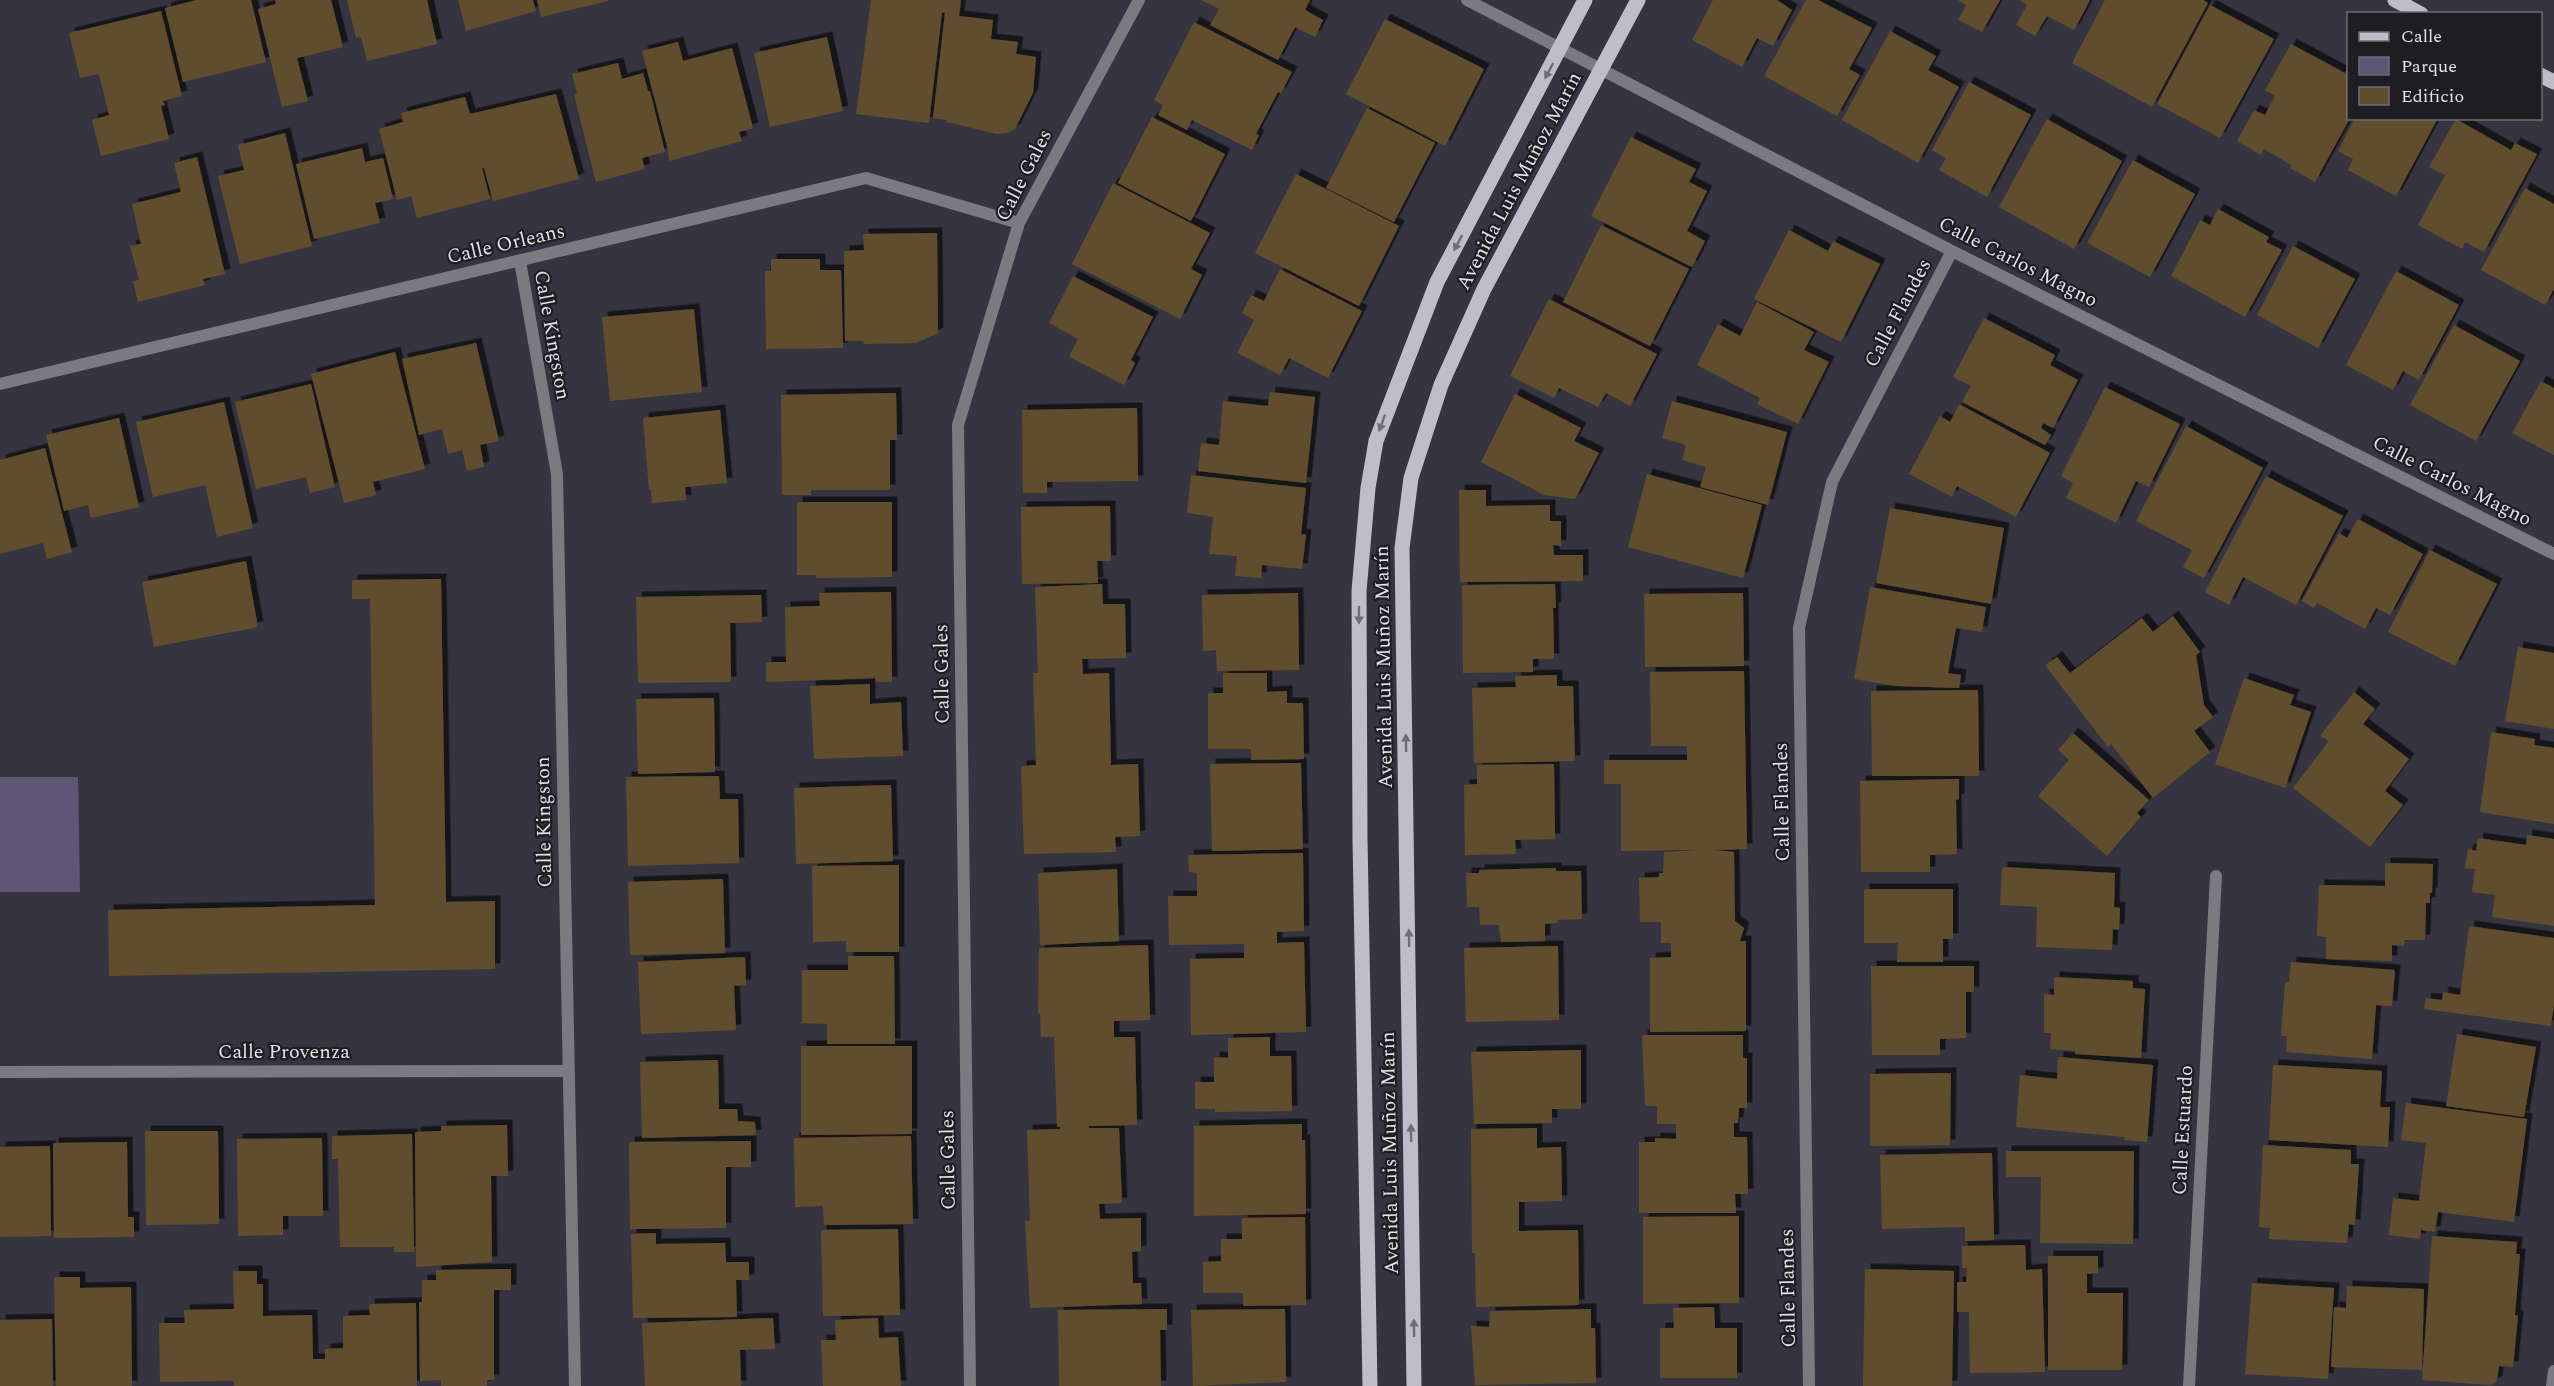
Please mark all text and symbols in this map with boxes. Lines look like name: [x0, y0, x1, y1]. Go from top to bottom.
legend: [2347, 12, 2542, 120]
text: Calle: [2401, 23, 2442, 50]
text: Parque: [2401, 53, 2457, 80]
one-way arrow: [1544, 62, 1554, 79]
street label: Avenida Luis Muñoz Marín: [1449, 67, 1589, 295]
text: Edificio: [2401, 83, 2464, 110]
street label: Calle Gales: [988, 124, 1060, 226]
street label: Calle Carlos Magno: [1933, 209, 2103, 315]
street label: Calle Orleans: [444, 216, 568, 272]
one-way arrow: [1453, 235, 1463, 252]
street label: Calle Flandes: [1857, 253, 1939, 373]
street label: Calle Kingston: [526, 268, 578, 402]
one-way arrow: [1377, 414, 1387, 432]
street label: Calle Carlos Magno: [2367, 428, 2537, 534]
street label: Avenida Luis Muñoz Marín: [1367, 545, 1401, 789]
one-way arrow: [1354, 606, 1364, 625]
street label: Calle Gales: [926, 624, 958, 724]
one-way arrow: [1401, 733, 1411, 752]
street label: Calle Flandes: [1766, 742, 1798, 862]
street label: Calle Kingston: [528, 756, 560, 888]
one-way arrow: [1404, 928, 1413, 947]
street label: Avenida Luis Muñoz Marín: [1373, 1031, 1407, 1275]
street label: Calle Provenza: [218, 1037, 350, 1067]
street label: Calle Estuardo: [2165, 1064, 2201, 1196]
street label: Calle Gales: [932, 1110, 964, 1210]
one-way arrow: [1406, 1123, 1416, 1142]
street label: Calle Flandes: [1772, 1228, 1804, 1348]
one-way arrow: [1409, 1318, 1418, 1337]

